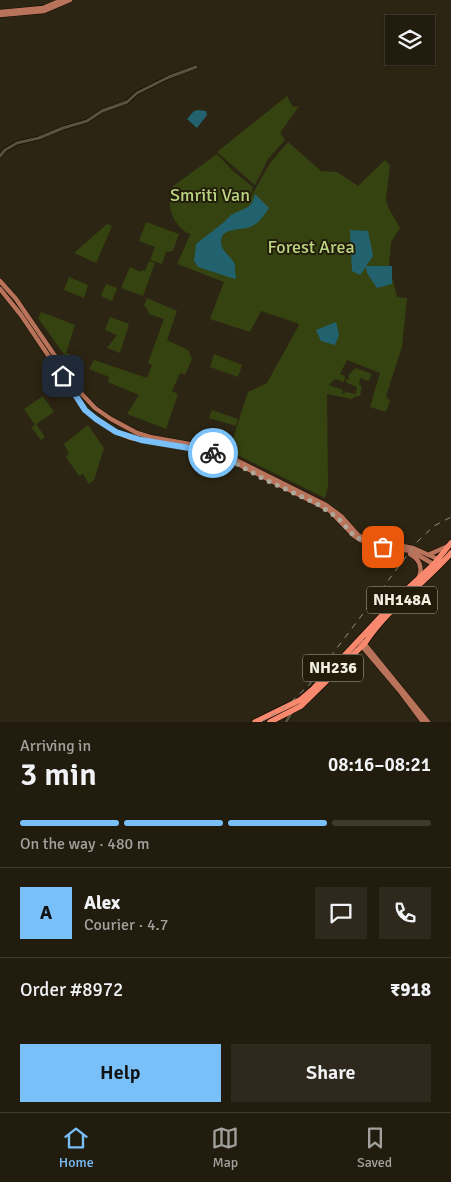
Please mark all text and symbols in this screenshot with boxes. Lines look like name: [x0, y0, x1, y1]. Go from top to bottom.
map controls: [385, 15, 435, 65]
button: layers: [385, 15, 435, 65]
park label: Smriti Van: [170, 184, 250, 206]
park label: Forest Area: [267, 236, 355, 258]
pin: [42, 355, 84, 397]
icon: home: [49, 362, 77, 390]
courier: [188, 428, 238, 478]
icon: bike: [199, 439, 227, 467]
pin: [362, 526, 404, 568]
icon: bag: [369, 533, 397, 561]
road number: NH148A: [367, 586, 437, 614]
road number: NH236: [303, 654, 363, 681]
text: Arriving in: [20, 736, 91, 756]
text: 08:16–08:21: [328, 753, 431, 777]
text: 3 min: [20, 755, 97, 794]
text: On the way · 480 m: [20, 834, 150, 854]
button: chat: [315, 887, 367, 939]
button: phone: [379, 887, 431, 939]
text: Alex: [84, 891, 120, 915]
text: A: [40, 901, 52, 925]
text: Courier · 4.7: [84, 915, 168, 935]
text: Order #8972: [20, 978, 123, 1002]
text: ₹918: [390, 978, 431, 1002]
button: Help: [20, 1044, 221, 1102]
button: Share: [231, 1044, 431, 1102]
tab: Home: [59, 1124, 94, 1171]
tab: Map: [211, 1124, 239, 1171]
tab: Saved: [357, 1124, 392, 1171]

